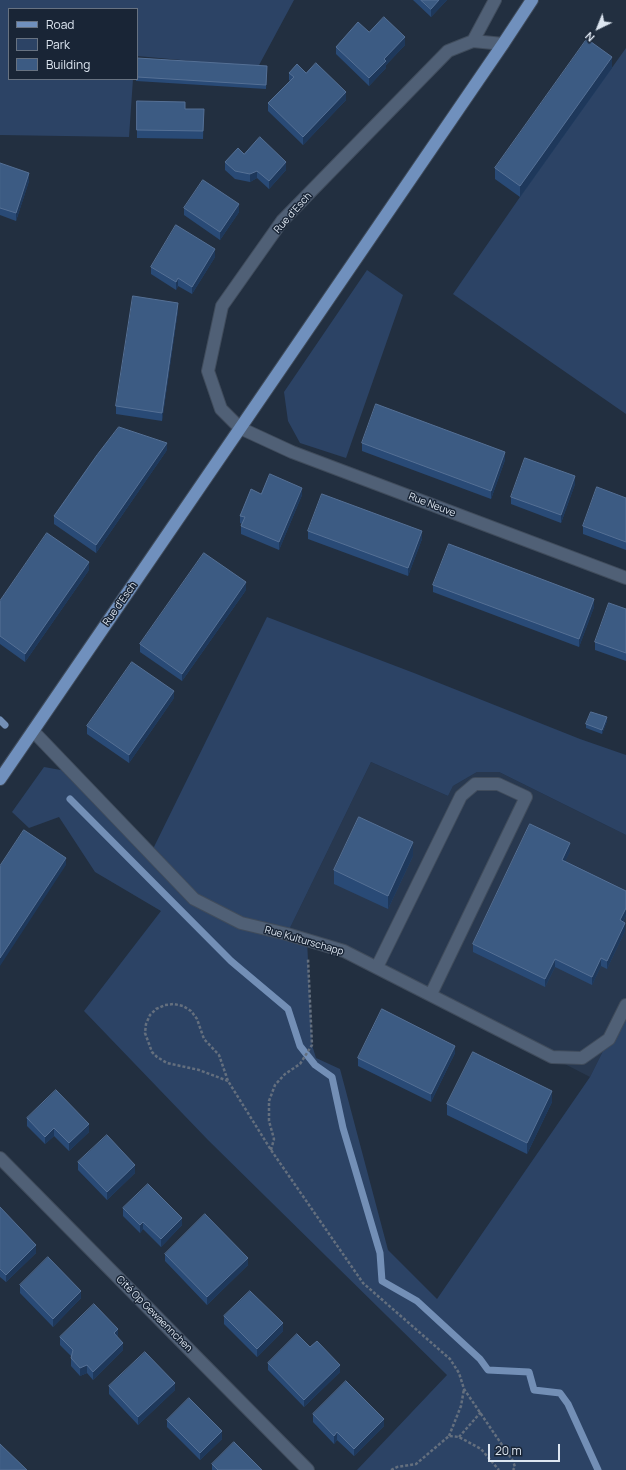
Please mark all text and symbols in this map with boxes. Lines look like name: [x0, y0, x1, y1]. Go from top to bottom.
legend: [8, 8, 138, 80]
north arrow: [578, 8, 618, 48]
text: Road: [46, 16, 74, 33]
text: N: [581, 29, 597, 45]
text: Park: [46, 36, 70, 53]
text: Building: [46, 56, 90, 73]
street label: Rue d'Esch: [272, 190, 314, 236]
street label: Rue Neuve: [407, 491, 457, 519]
street label: Rue d'Esch: [101, 580, 139, 628]
street label: Rue Kulturschapp: [263, 924, 345, 958]
street label: Cité Op Gewaennchen: [113, 1273, 195, 1355]
scale bar: [490, 1436, 562, 1462]
text: 20 m: [495, 1442, 522, 1459]

